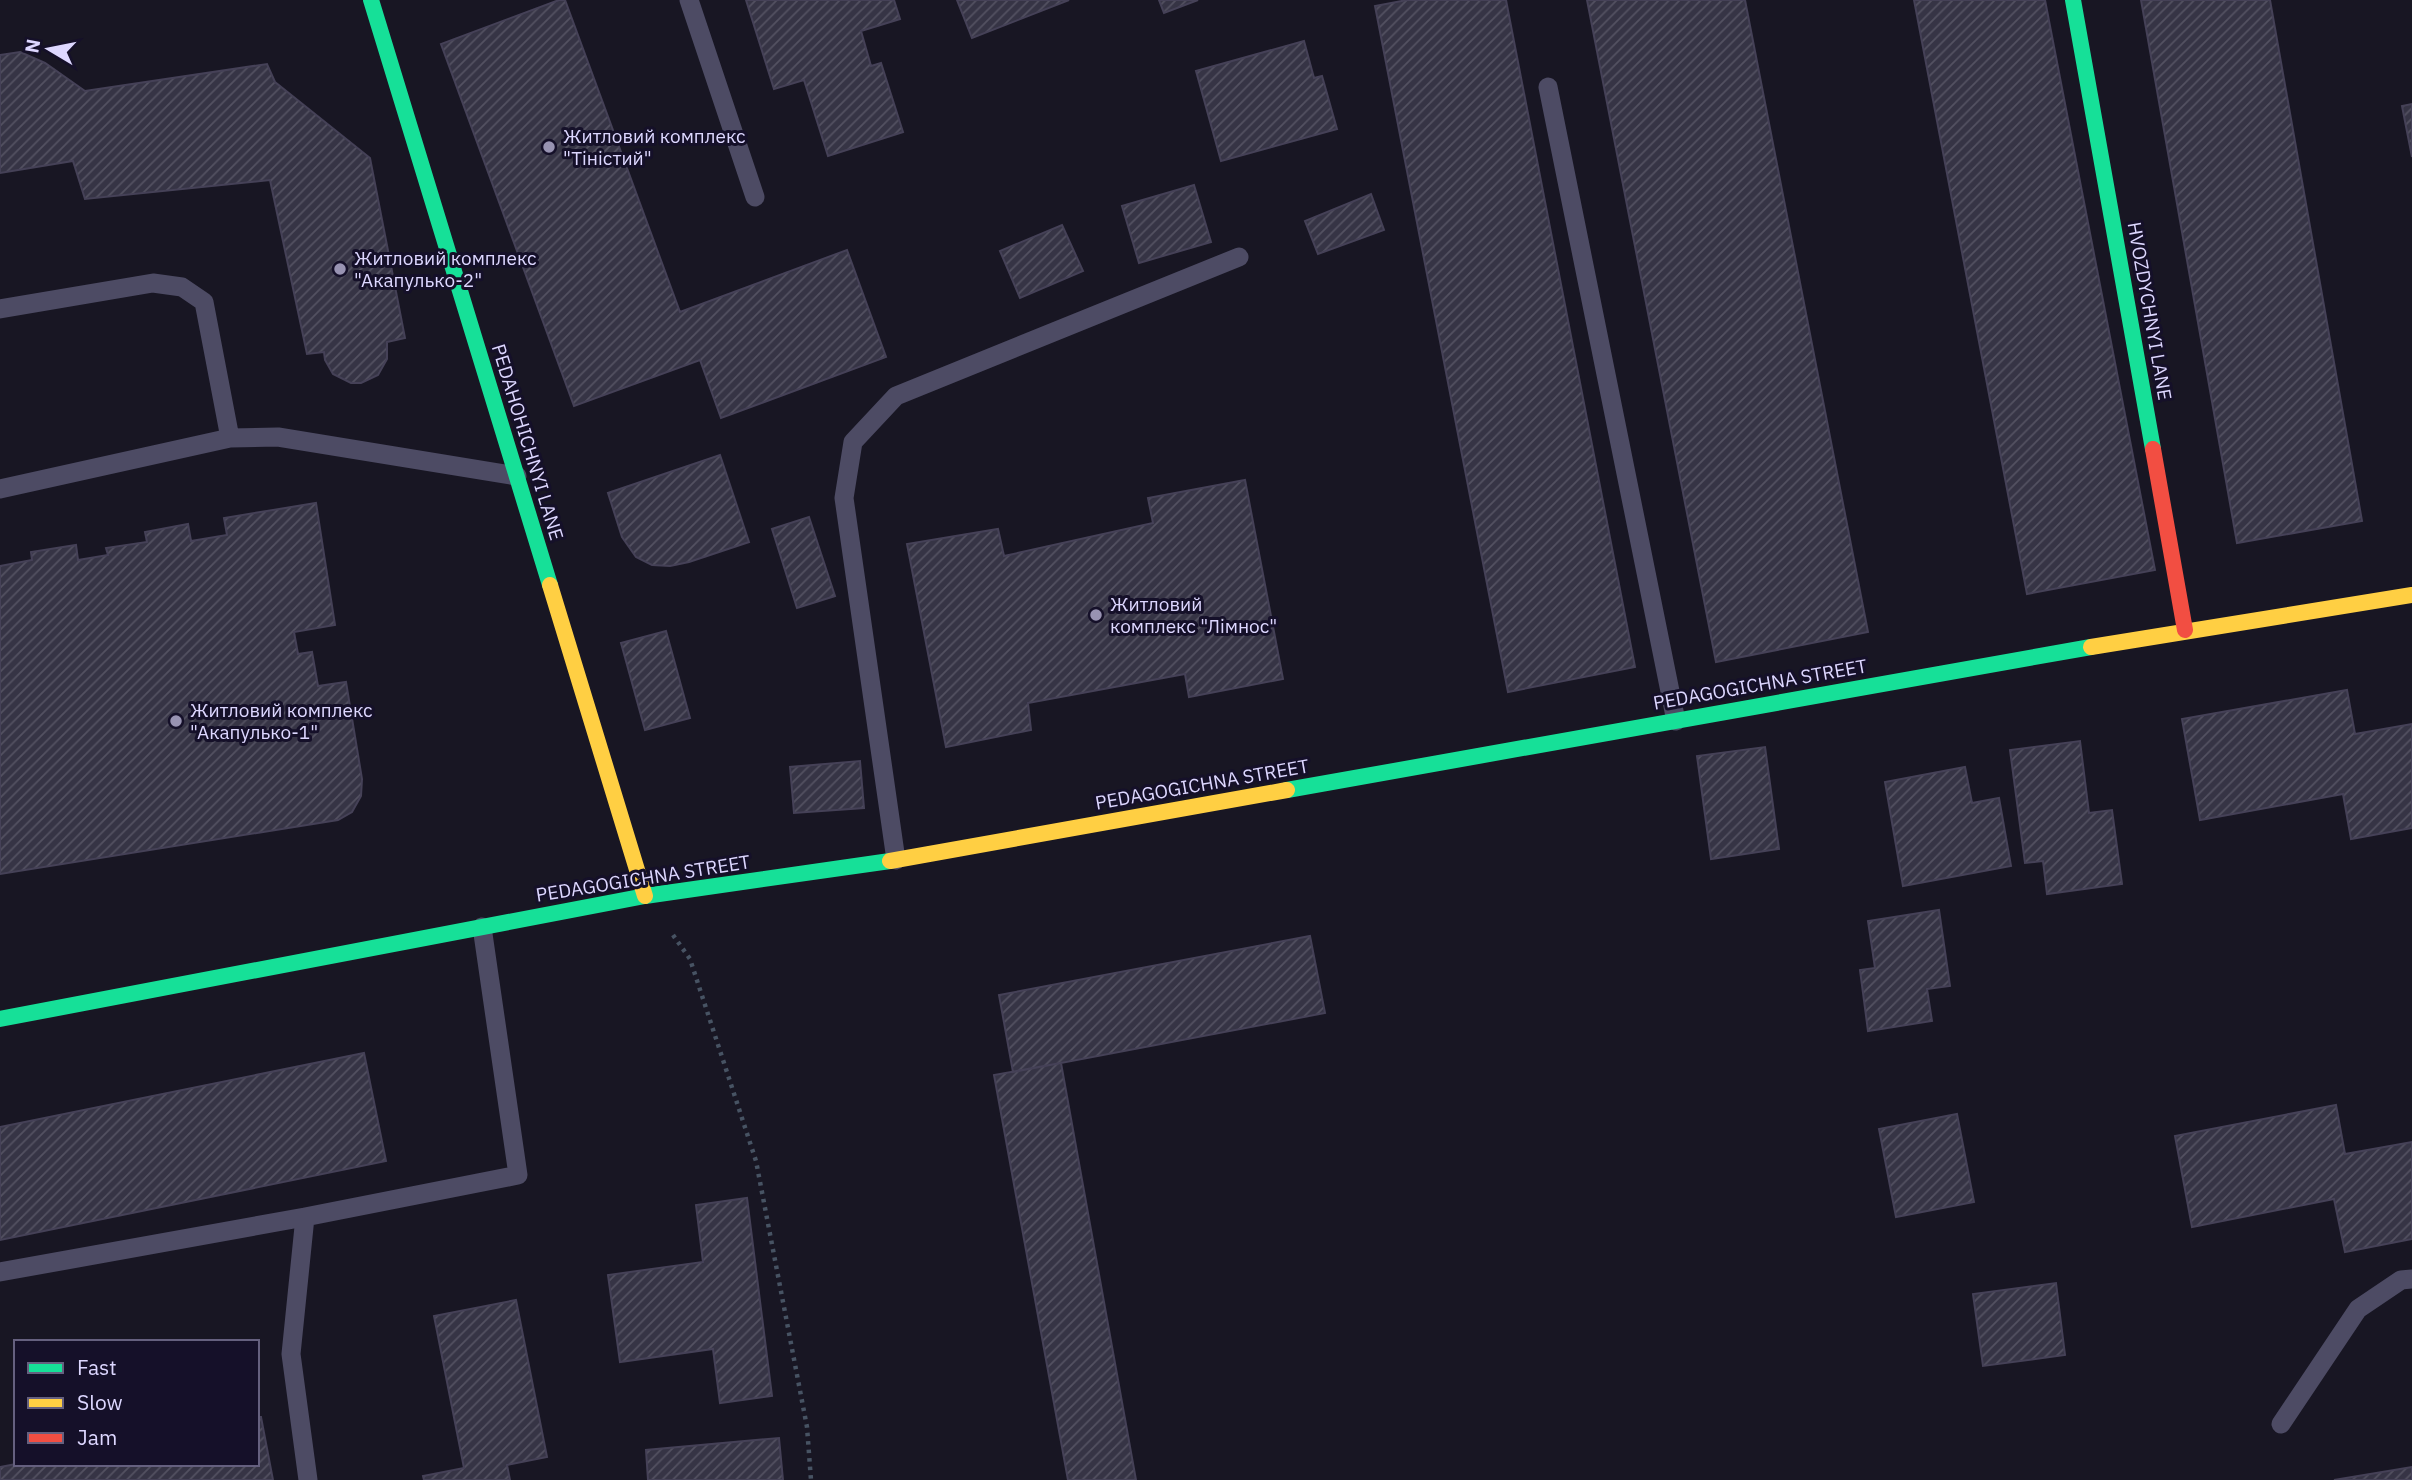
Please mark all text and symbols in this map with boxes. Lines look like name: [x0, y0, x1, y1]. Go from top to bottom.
north arrow: [14, 14, 84, 84]
text: N: [19, 37, 45, 55]
place label: Житловий комплекс "Тіністий": [563, 124, 746, 170]
marker: Житловий комплекс "Тіністий": [541, 139, 557, 155]
street label: HVOZDYCHNYI LANE: [2123, 220, 2177, 402]
place label: Житловий комплекс "Акапулько-2": [354, 246, 537, 292]
marker: Житловий комплекс "Акапулько-2": [332, 261, 348, 277]
street label: PEDAHOHICHNYI LANE: [487, 341, 569, 543]
place label: Житловий комплекс "Лімнос": [1110, 592, 1277, 638]
marker: Житловий комплекс "Лімнос": [1088, 607, 1104, 623]
street label: PEDAGOGICHNA STREET: [1651, 653, 1869, 715]
place label: Житловий комплекс "Акапулько-1": [190, 698, 373, 744]
marker: Житловий комплекс "Акапулько-1": [168, 713, 184, 729]
street label: PEDAGOGICHNA STREET: [1093, 753, 1311, 815]
street label: PEDAGOGICHNA STREET: [534, 849, 752, 907]
legend: [14, 1340, 259, 1466]
text: Fast: [77, 1353, 117, 1381]
text: Slow: [77, 1388, 123, 1416]
text: Jam: [77, 1423, 117, 1451]

